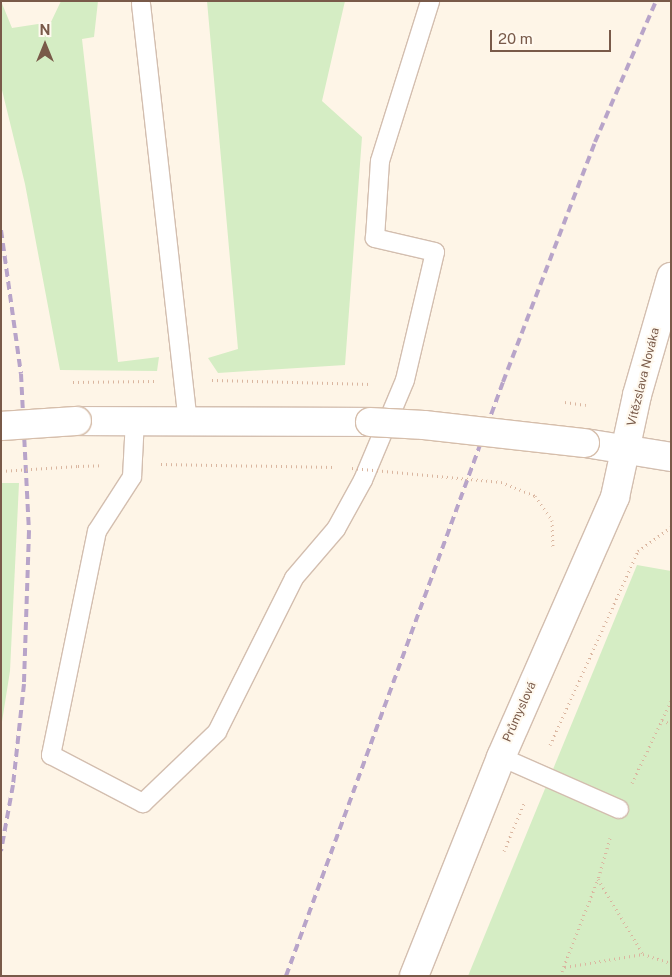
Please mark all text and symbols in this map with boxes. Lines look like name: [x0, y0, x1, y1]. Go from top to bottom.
north arrow: [20, 20, 70, 70]
scale bar: [492, 20, 613, 52]
text: N: [40, 22, 50, 38]
text: 20 m: [498, 30, 533, 47]
street label: Vítězslava Nováka: [625, 326, 663, 428]
street label: Průmyslová: [500, 680, 540, 744]

